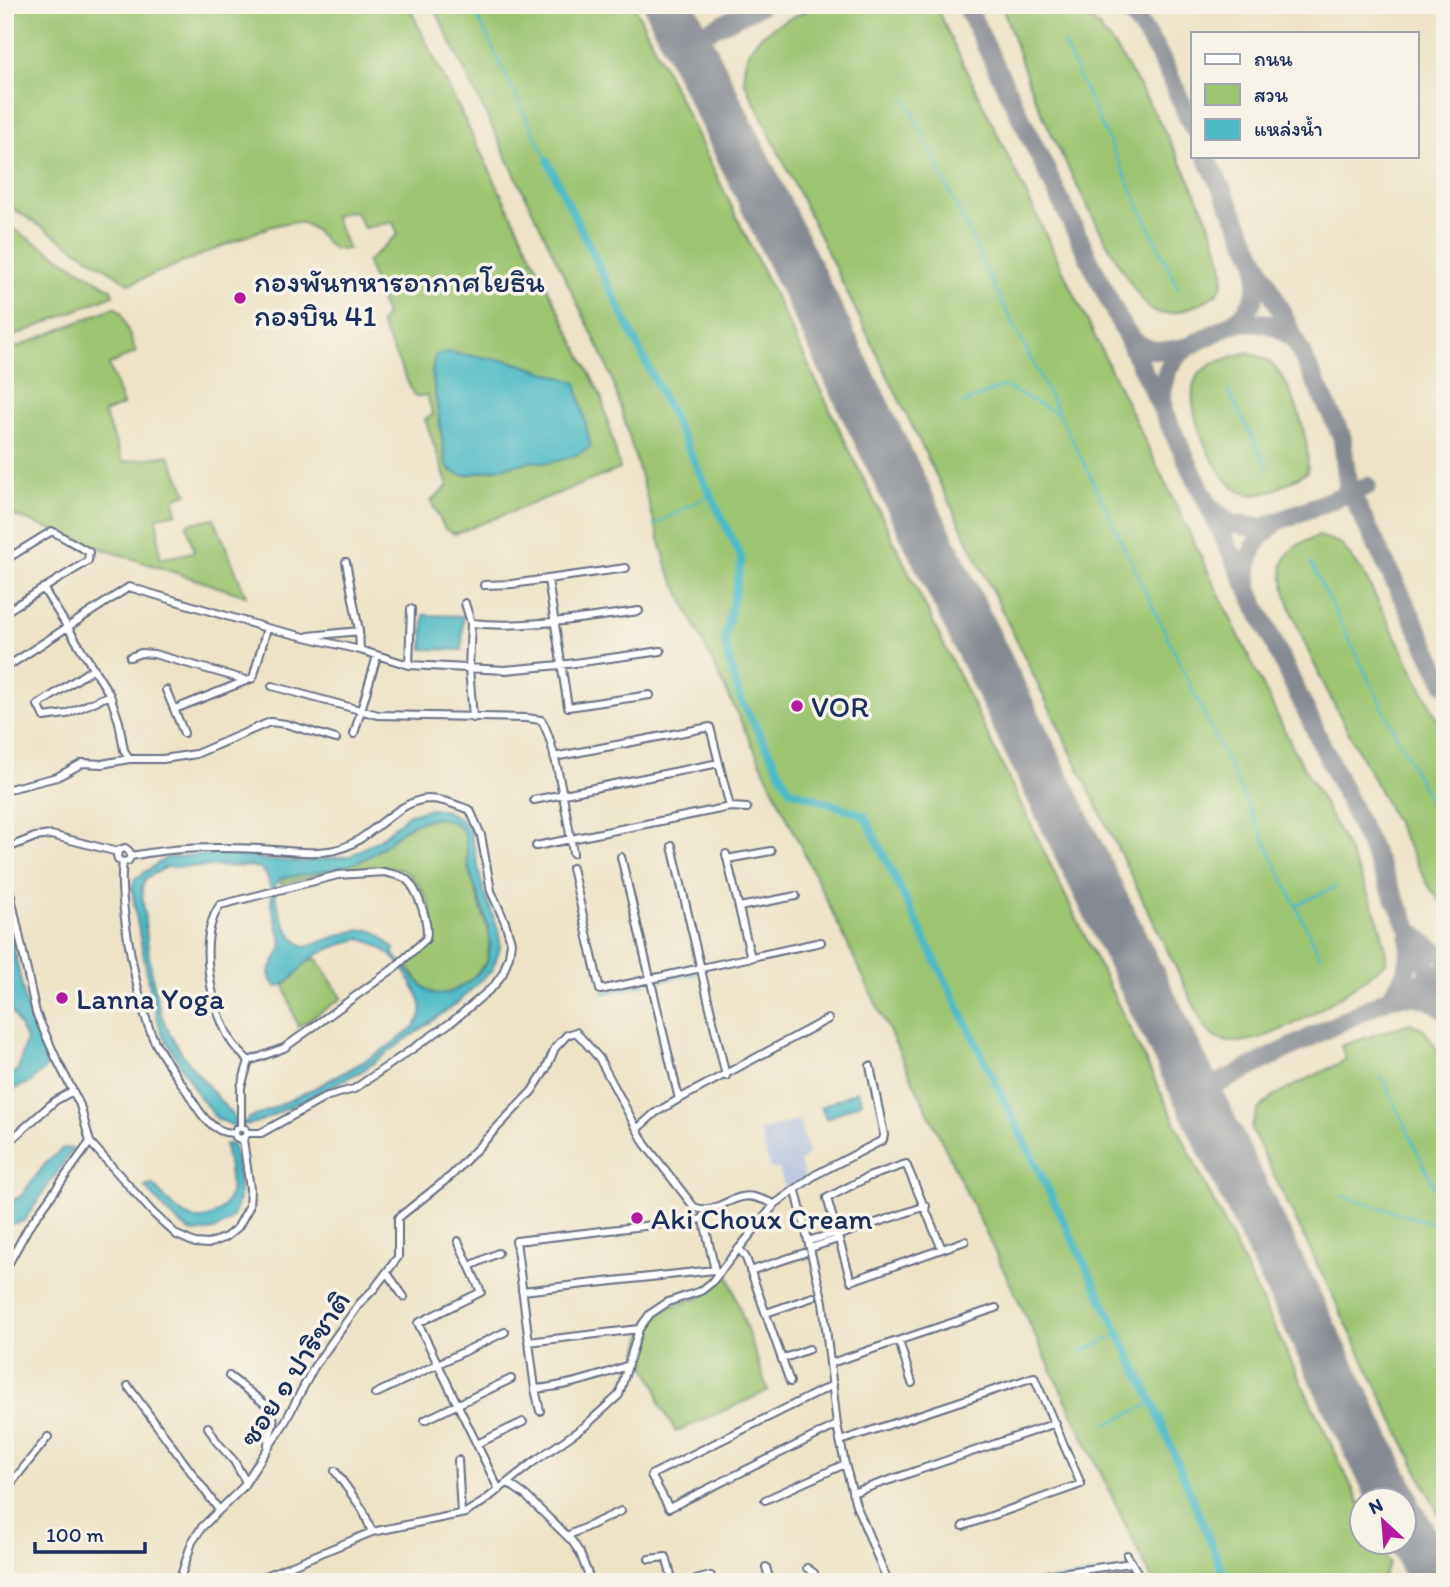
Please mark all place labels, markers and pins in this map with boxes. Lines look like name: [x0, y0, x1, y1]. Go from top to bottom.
place label: กองพันทหารอากาศโยธิน กองบิน 41: [254, 263, 545, 334]
marker: กองพันทหารอากาศโยธิน กองบิน 41: [232, 290, 248, 306]
place label: VOR: [811, 688, 869, 725]
marker: VOR: [789, 698, 805, 714]
place label: Lanna Yoga: [76, 980, 225, 1017]
marker: Lanna Yoga: [54, 990, 70, 1006]
place label: Aki Choux Cream: [651, 1200, 873, 1237]
marker: Aki Choux Cream: [629, 1210, 645, 1226]

